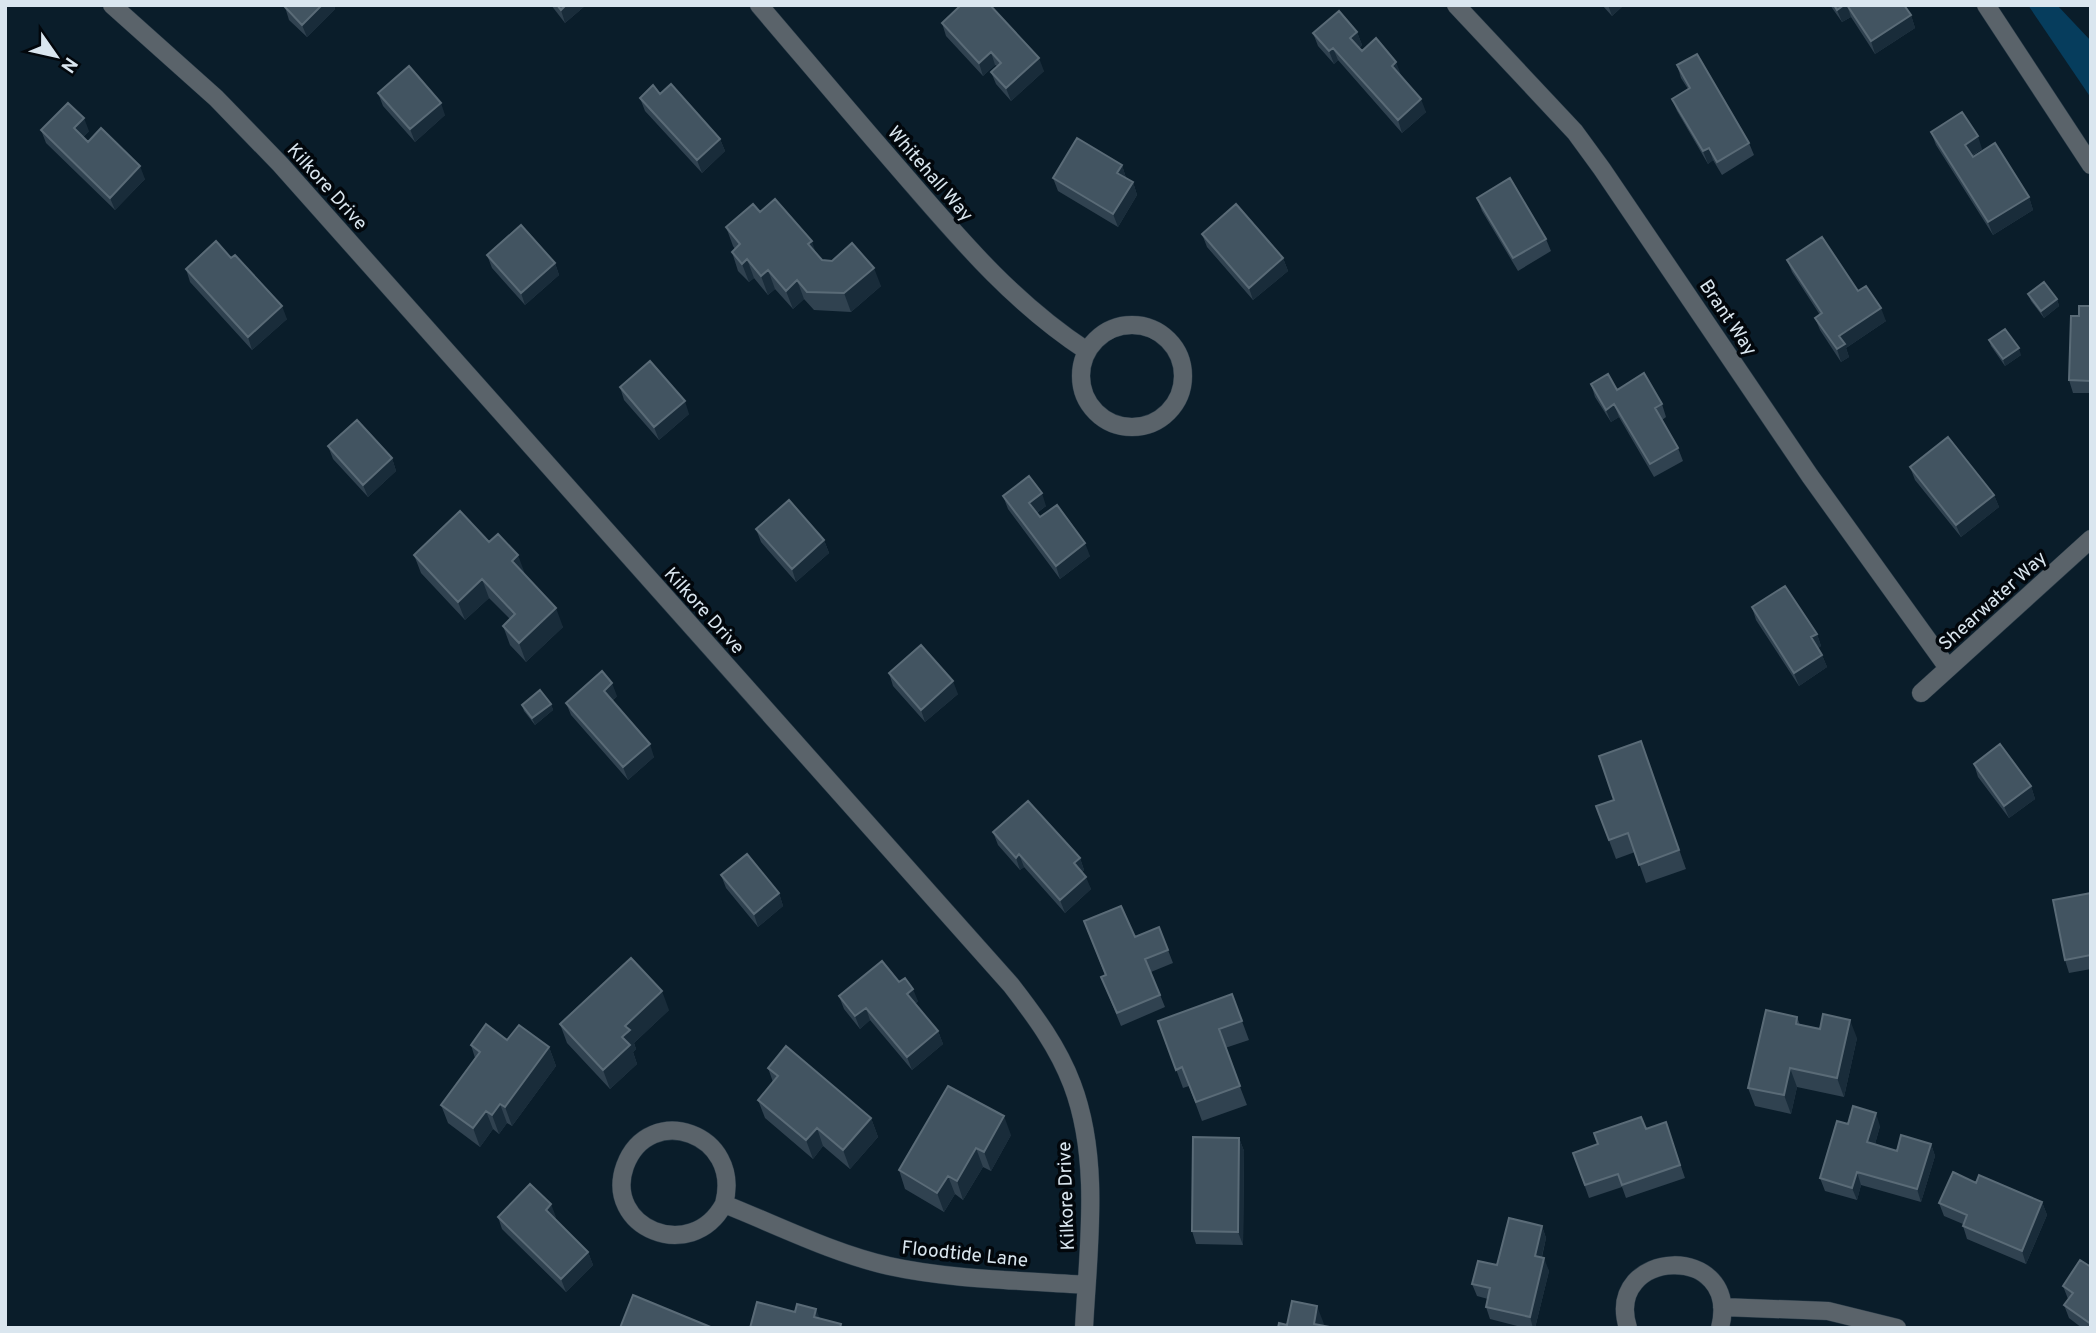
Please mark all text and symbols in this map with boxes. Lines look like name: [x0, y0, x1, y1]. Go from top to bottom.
north arrow: [21, 21, 91, 91]
text: N: [55, 52, 82, 77]
street label: Whitehall Way: [881, 122, 978, 227]
street label: Kilkore Drive: [281, 139, 372, 236]
street label: Brant Way: [1693, 275, 1762, 361]
street label: Shearwater Way: [1934, 547, 2053, 656]
street label: Kilkore Drive: [658, 563, 749, 660]
street label: Kilkore Drive: [1053, 1141, 1081, 1251]
street label: Floodtide Lane: [900, 1236, 1029, 1274]

